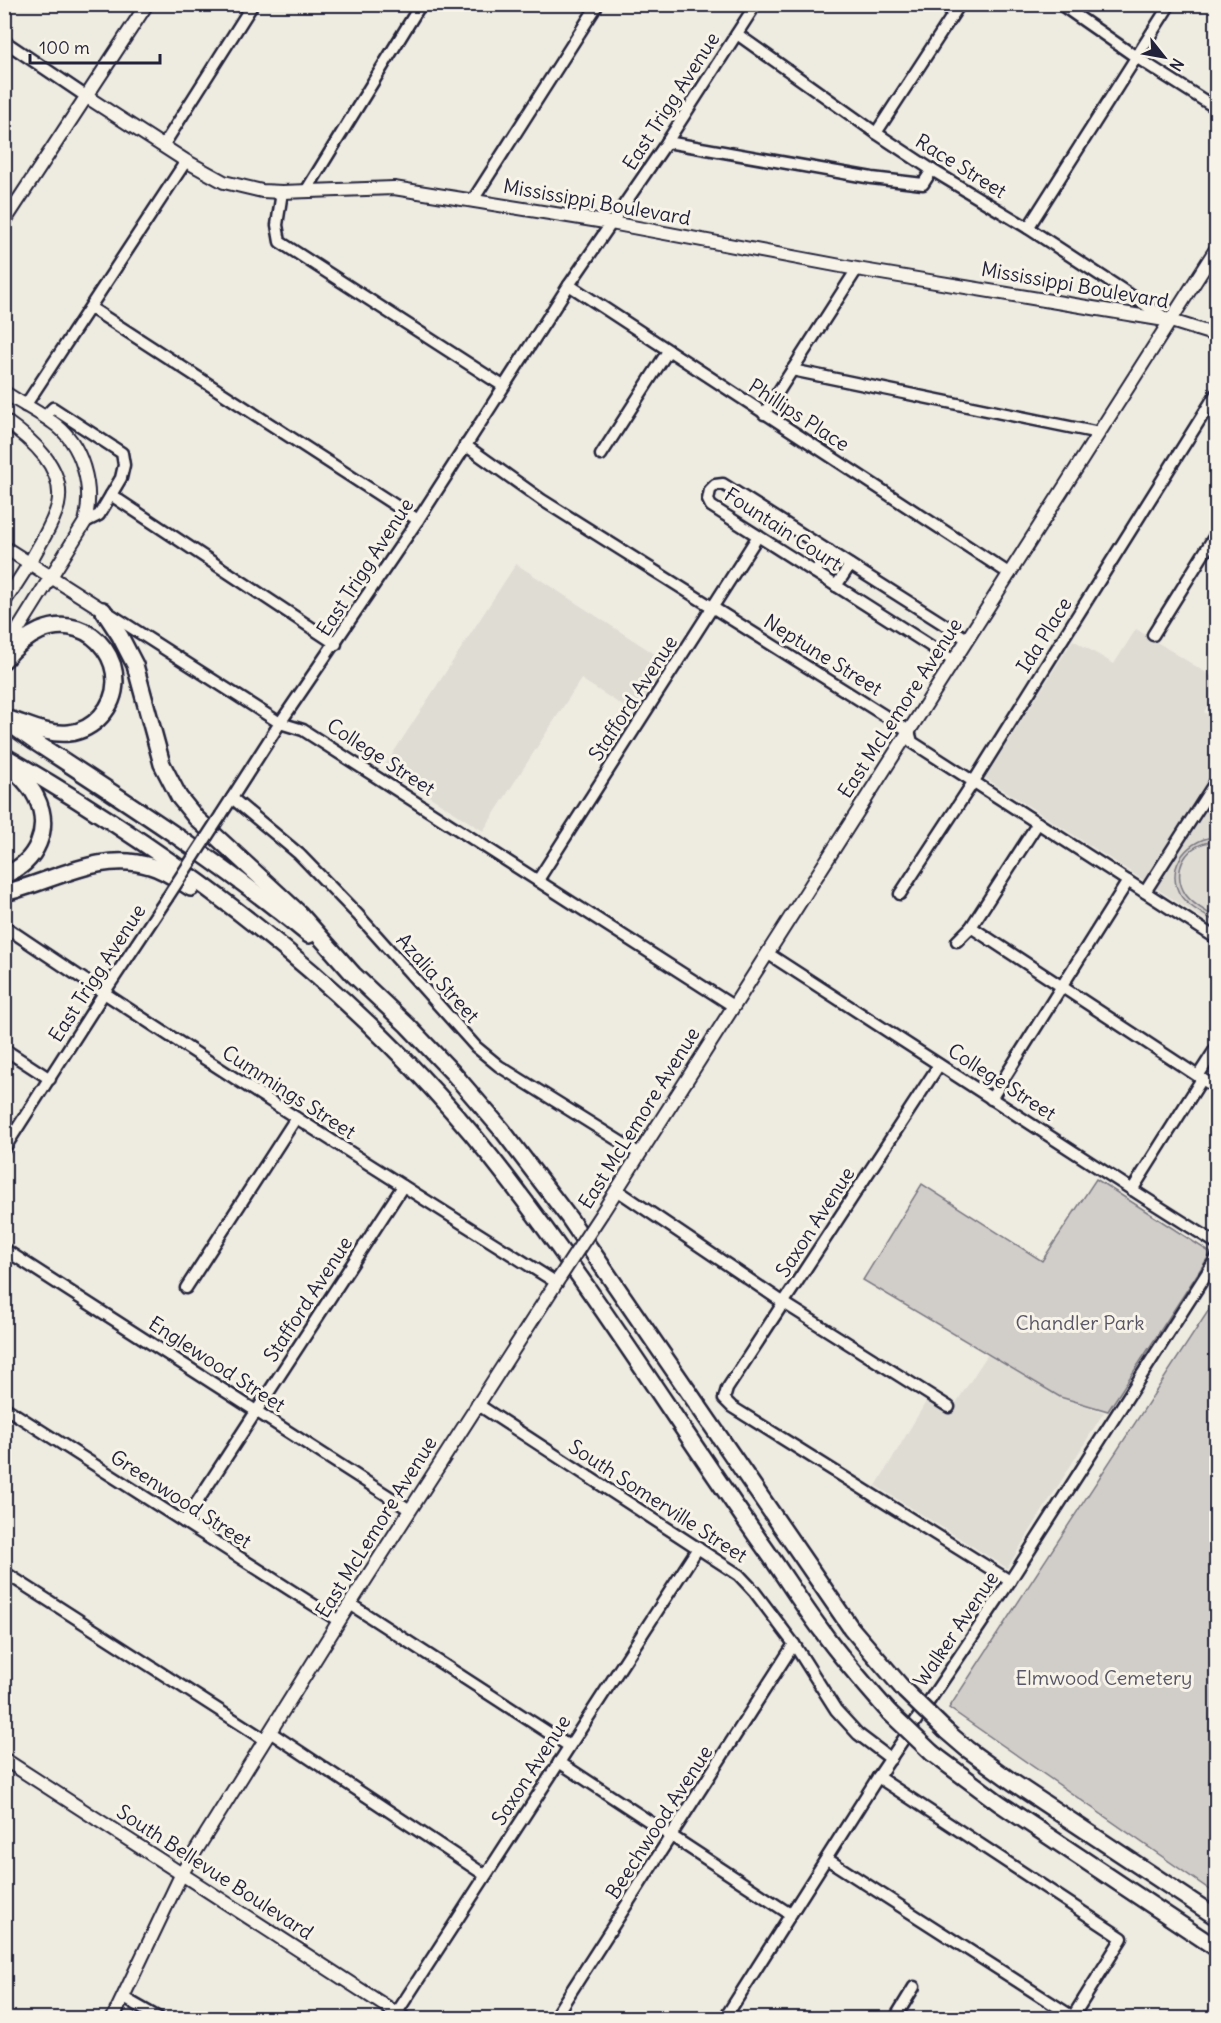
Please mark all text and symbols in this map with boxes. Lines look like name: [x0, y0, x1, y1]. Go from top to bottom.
scale bar: [30, 27, 160, 65]
street label: East Trigg Avenue: [617, 27, 724, 174]
north arrow: [1134, 27, 1194, 87]
text: 100 m: [39, 36, 90, 59]
text: N: [1165, 55, 1188, 75]
street label: Race Street: [911, 128, 1012, 204]
street label: Mississippi Boulevard: [501, 173, 693, 230]
street label: Mississippi Boulevard: [979, 256, 1171, 313]
street label: Phillips Place: [744, 373, 854, 456]
street label: Fountain Court: [720, 481, 847, 576]
street label: East Trigg Avenue: [311, 493, 418, 640]
street label: Ida Place: [1011, 592, 1077, 677]
street label: Neptune Street: [760, 608, 887, 701]
street label: East McLemore Avenue: [832, 613, 967, 802]
street label: Stafford Avenue: [583, 630, 682, 765]
street label: College Street: [322, 712, 440, 801]
street label: East Trigg Avenue: [43, 899, 150, 1046]
street label: Azalia Street: [392, 928, 485, 1028]
street label: East McLemore Avenue: [572, 1022, 705, 1213]
street label: College Street: [943, 1037, 1061, 1126]
street label: Cummings Street: [218, 1039, 361, 1144]
street label: Saxon Avenue: [770, 1162, 860, 1282]
street label: Stafford Avenue: [258, 1231, 357, 1366]
street label: Englewood Street: [144, 1310, 290, 1417]
park label: Chandler Park: [1016, 1310, 1144, 1335]
street label: East McLemore Avenue: [309, 1431, 442, 1622]
street label: South Somerville Street: [564, 1433, 753, 1568]
street label: Greenwood Street: [106, 1444, 257, 1554]
street label: Walker Avenue: [908, 1566, 1003, 1691]
park label: Elmwood Cemetery: [1016, 1665, 1192, 1690]
street label: Saxon Avenue: [486, 1710, 576, 1830]
street label: Beechwood Avenue: [600, 1740, 718, 1903]
street label: South Bellevue Boulevard: [112, 1799, 319, 1945]

